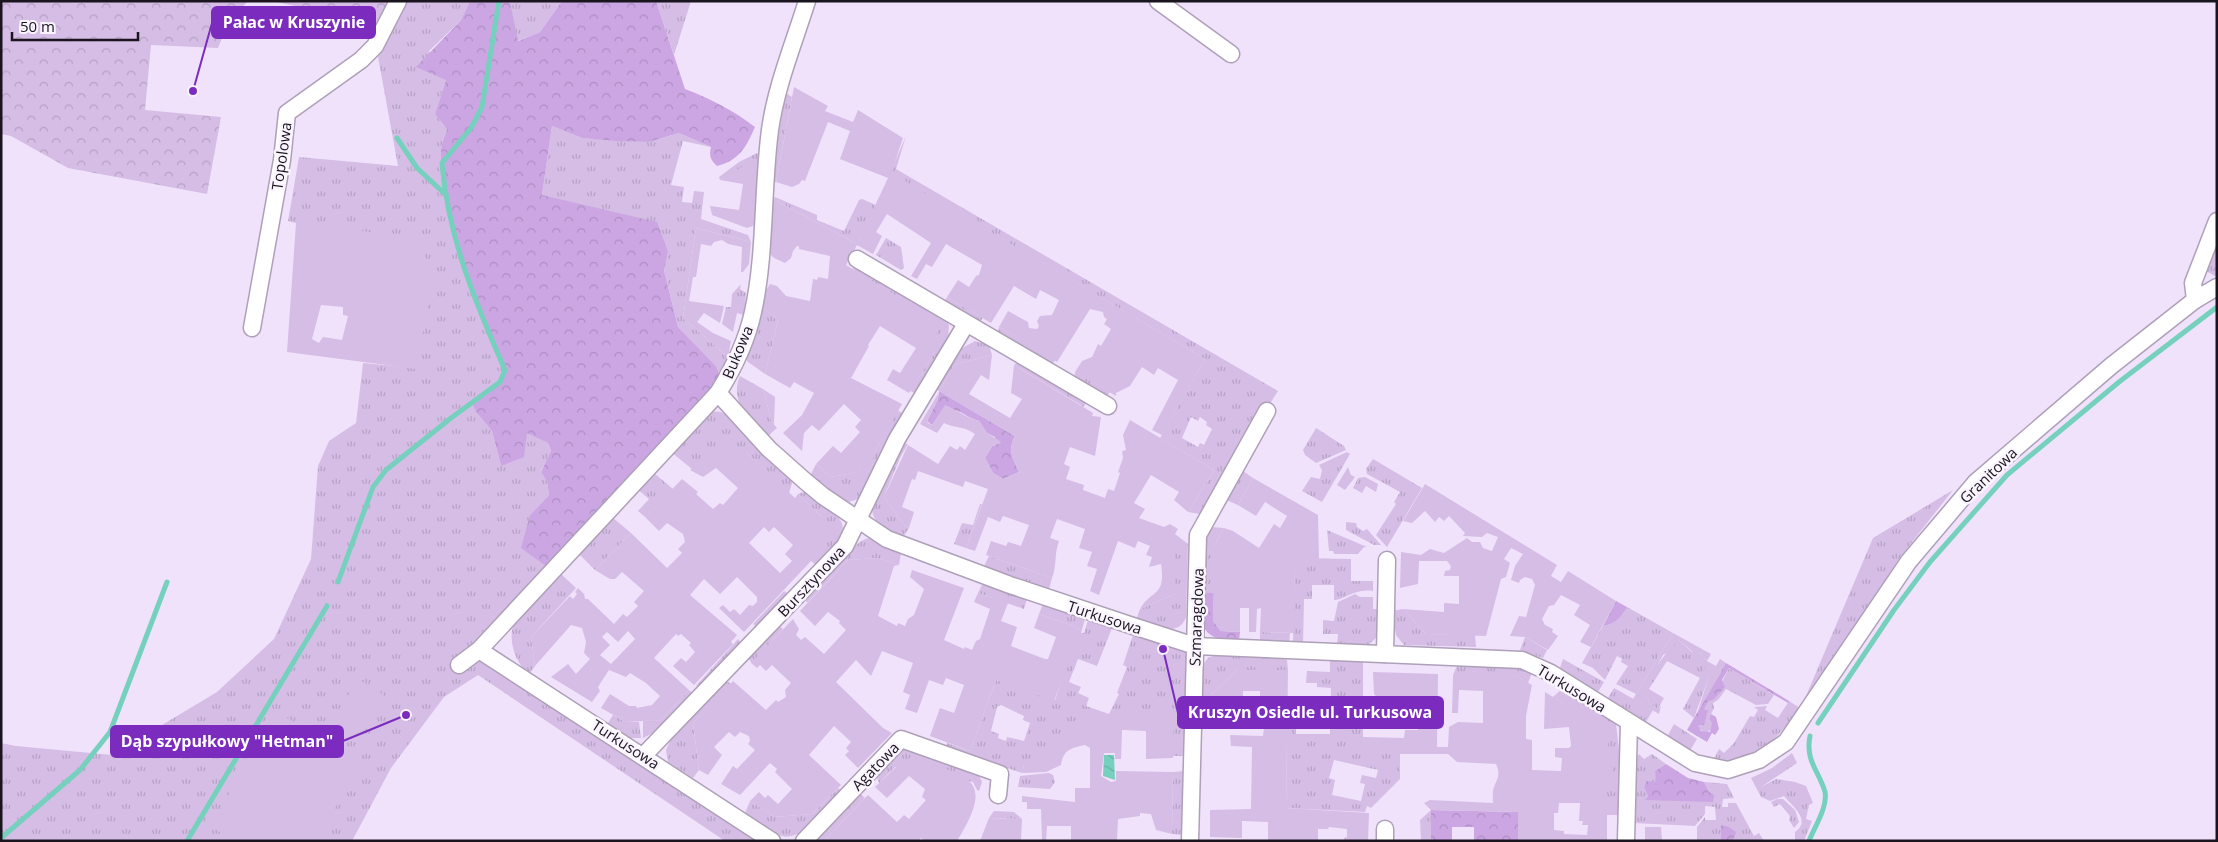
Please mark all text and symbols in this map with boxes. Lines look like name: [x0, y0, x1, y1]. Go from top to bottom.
callout: Pałac w Kruszynie: [212, 7, 375, 38]
scale bar: [12, 10, 139, 42]
text: Pałac w Kruszynie: [223, 11, 365, 33]
text: 50 m: [20, 16, 55, 36]
street label: Topolowa: [266, 121, 296, 191]
street label: Bukowa: [717, 322, 757, 382]
street label: Granitowa: [1955, 443, 2021, 507]
street label: Bursztynowa: [773, 541, 849, 621]
street label: Szmaragdowa: [1184, 568, 1208, 666]
street label: Turkusowa: [1065, 596, 1145, 638]
street label: Turkusowa: [1534, 660, 1610, 716]
callout: Kruszyn Osiedle ul. Turkusowa: [1178, 697, 1443, 728]
text: Kruszyn Osiedle ul. Turkusowa: [1188, 701, 1432, 723]
street label: Turkusowa: [588, 715, 664, 773]
callout: Dąb szypułkowy "Hetman": [111, 726, 343, 757]
text: Dąb szypułkowy "Hetman": [121, 730, 333, 752]
street label: Agatowa: [847, 737, 903, 795]

